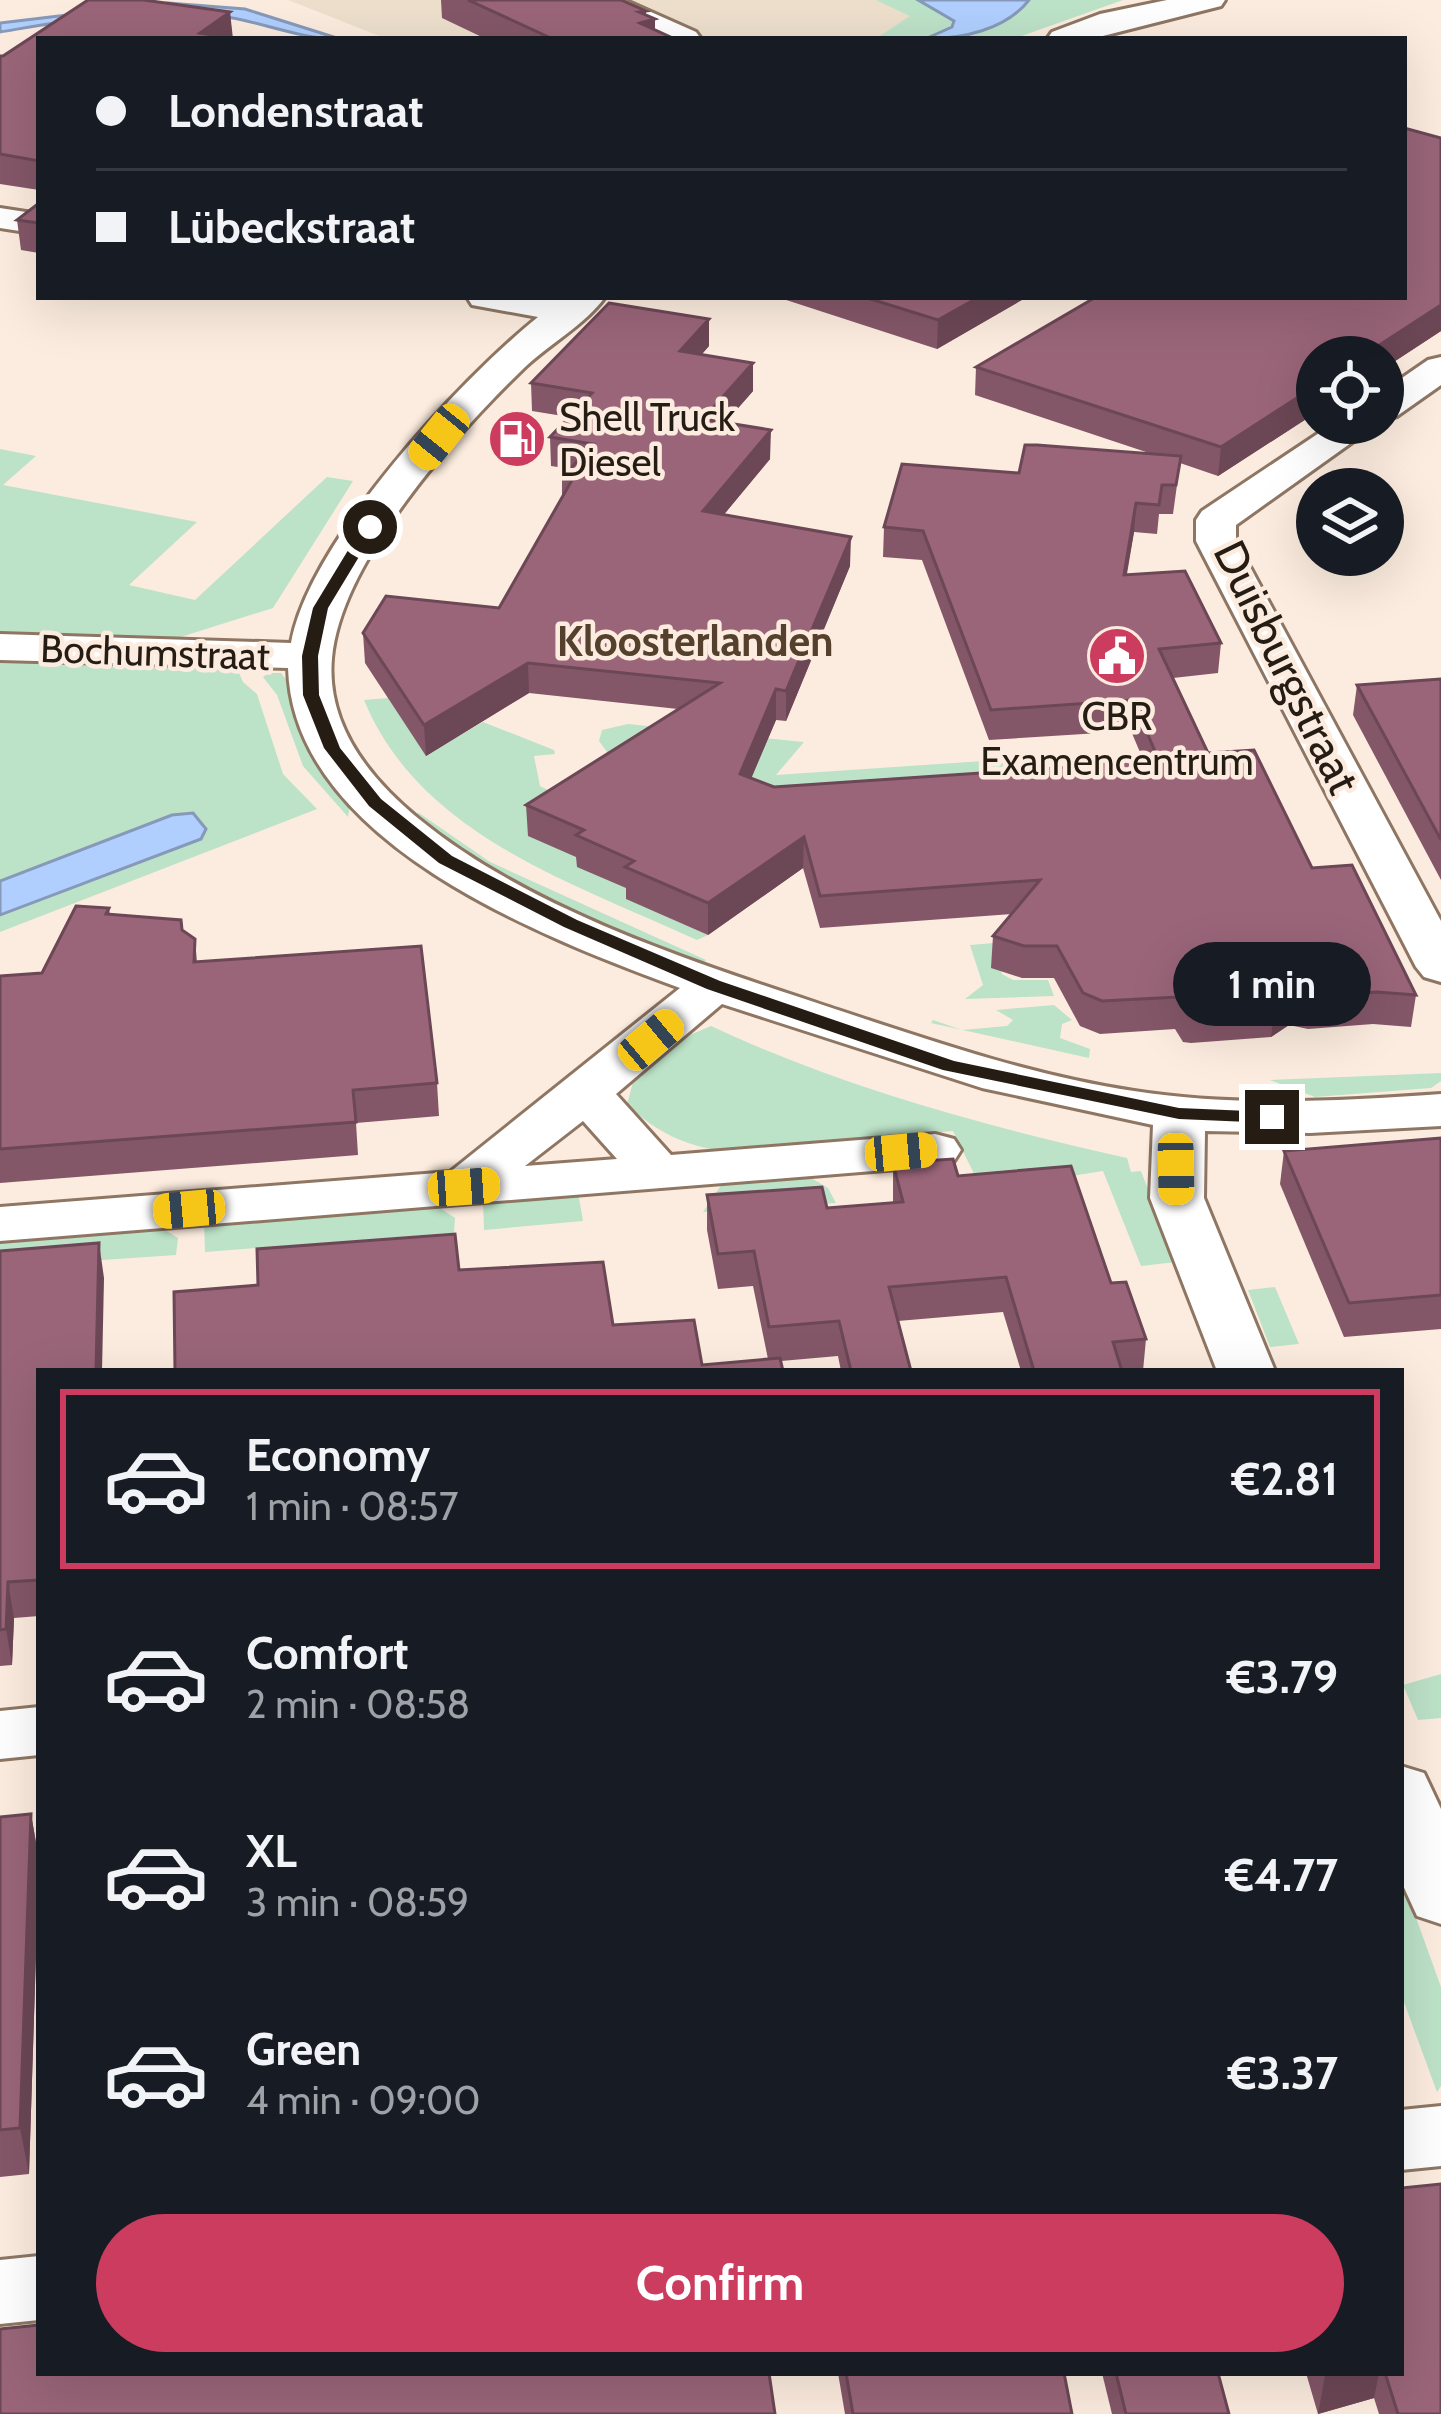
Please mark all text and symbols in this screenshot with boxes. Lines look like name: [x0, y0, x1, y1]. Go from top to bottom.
text: Londenstraat: [168, 84, 423, 138]
text: Lübeckstraat: [168, 200, 415, 254]
map controls: [1296, 336, 1404, 576]
button: locate: [1296, 336, 1404, 444]
place label: Shell Truck Diesel: [559, 393, 736, 486]
car: [402, 398, 476, 476]
fuel station icon: Shell Truck Diesel: [486, 408, 548, 470]
button: layers: [1296, 468, 1404, 576]
route start: [343, 500, 397, 554]
street label: Duisburgstraat: [1203, 532, 1371, 802]
district label: Kloosterlanden: [557, 615, 833, 667]
street label: Bochumstraat: [39, 624, 271, 680]
public building icon: CBR Examencentrum: [1086, 625, 1148, 687]
place label: CBR Examencentrum: [980, 692, 1254, 785]
callout: 1 min: [1173, 943, 1371, 1027]
text: 1 min: [1228, 960, 1316, 1008]
car: [612, 1003, 690, 1077]
route end: [1245, 1090, 1299, 1144]
car: [864, 1131, 938, 1173]
car: [1157, 1133, 1195, 1205]
car: [427, 1167, 501, 1207]
car: [152, 1188, 226, 1230]
icon: car: [102, 1425, 210, 1533]
text: Economy: [246, 1428, 430, 1482]
text: €2.81: [1232, 1452, 1338, 1506]
text: 1 min · 08:57: [246, 1482, 458, 1530]
icon: car: [102, 1623, 210, 1731]
text: Comfort: [246, 1626, 409, 1680]
text: €3.79: [1227, 1650, 1338, 1704]
text: 2 min · 08:58: [246, 1680, 470, 1728]
icon: car: [102, 1821, 210, 1929]
text: XL: [246, 1824, 297, 1878]
text: €4.77: [1225, 1848, 1338, 1902]
text: 3 min · 08:59: [246, 1878, 469, 1926]
icon: car: [102, 2019, 210, 2127]
text: Green: [246, 2022, 361, 2076]
text: €3.37: [1228, 2046, 1338, 2100]
text: 4 min · 09:00: [246, 2076, 480, 2124]
button: Confirm: [96, 2214, 1344, 2352]

